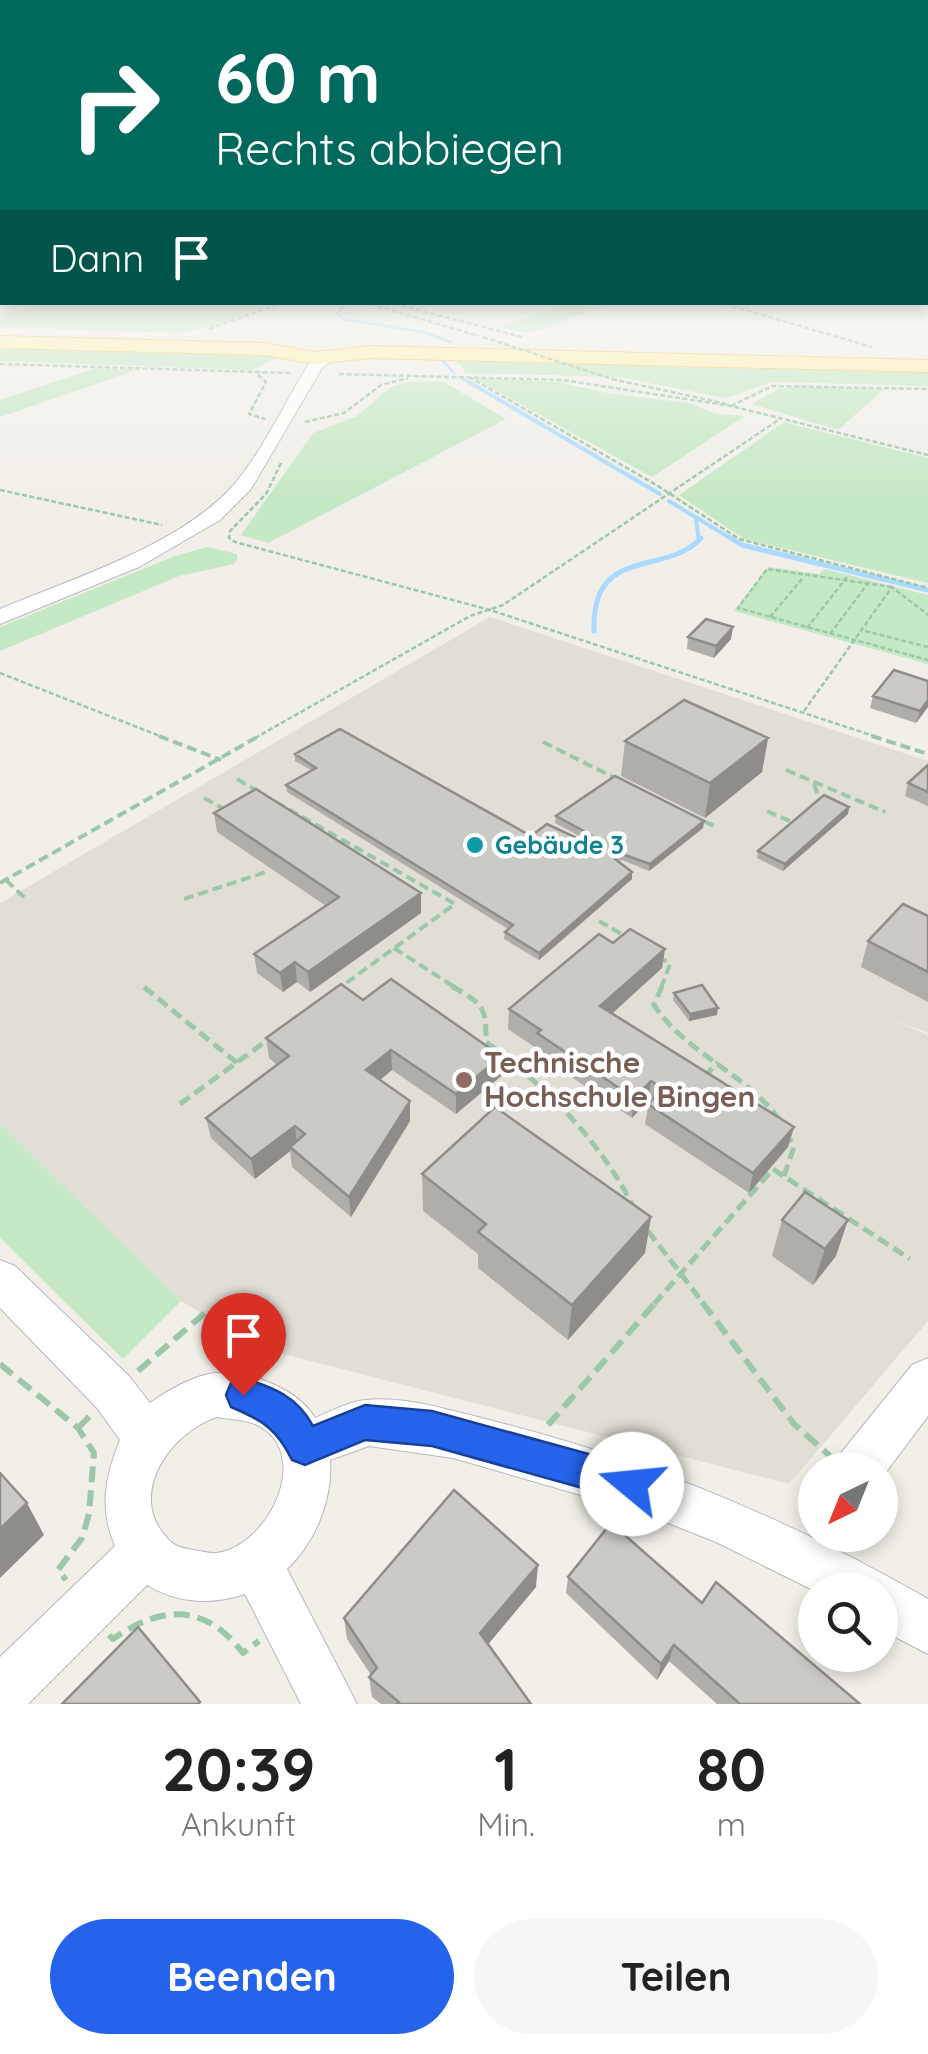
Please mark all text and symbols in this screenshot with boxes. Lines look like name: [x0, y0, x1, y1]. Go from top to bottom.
text: 60 m: [215, 33, 381, 121]
icon: right: [50, 40, 180, 170]
text: Rechts abbiegen: [215, 120, 564, 176]
icon: arrive: [164, 230, 219, 285]
text: Dann: [50, 234, 144, 282]
place label: Gebäude 3: [495, 829, 624, 860]
marker: Gebäude 3: [464, 834, 486, 856]
place label: Technische Hochschule Bingen: [484, 1043, 755, 1115]
marker: Technische Hochschule Bingen: [453, 1069, 475, 1091]
pin: [201, 1293, 286, 1396]
icon: arrive: [216, 1308, 271, 1363]
position arrow: [580, 1432, 684, 1536]
north arrow: [798, 1452, 898, 1552]
map controls: [798, 1452, 898, 1672]
button: search: [798, 1572, 898, 1672]
text: 20:39: [162, 1731, 315, 1806]
text: 1: [494, 1731, 518, 1806]
text: 80: [696, 1731, 766, 1806]
text: Ankunft: [181, 1804, 296, 1844]
text: Min.: [477, 1804, 535, 1844]
text: m: [717, 1804, 746, 1844]
button: Beenden: [50, 1919, 454, 2034]
button: Teilen: [474, 1919, 878, 2034]

